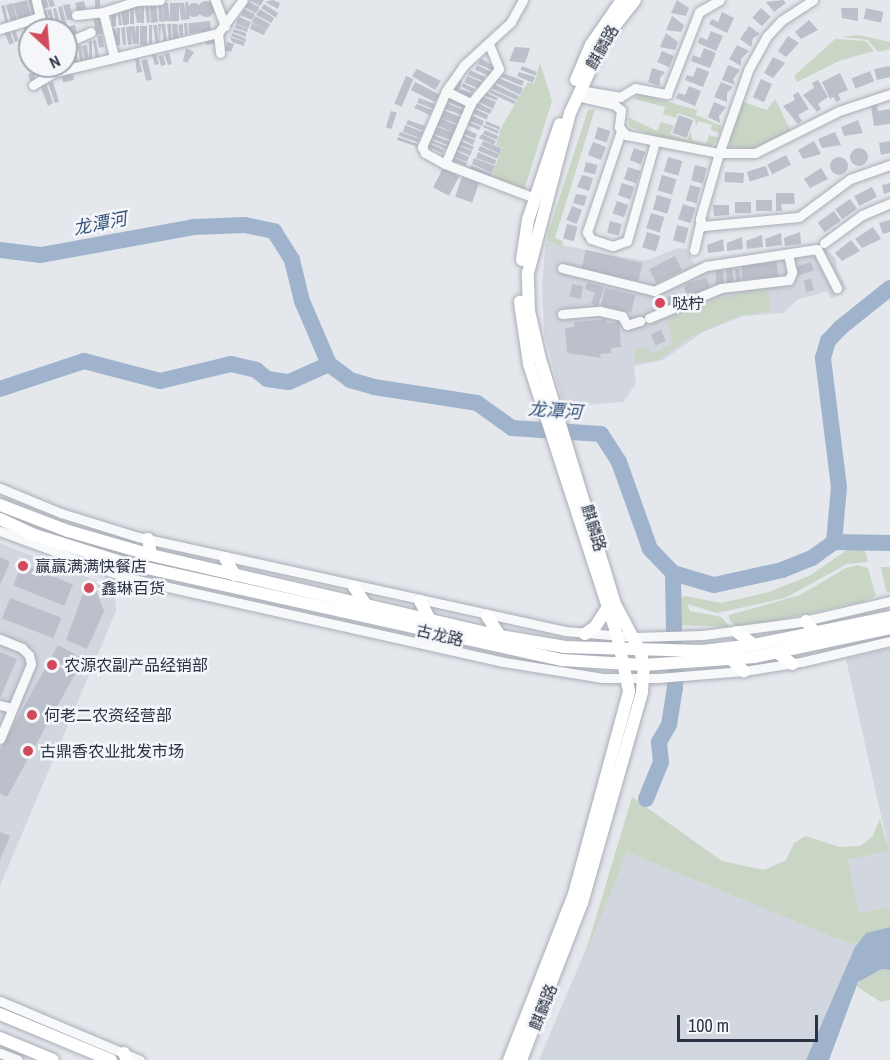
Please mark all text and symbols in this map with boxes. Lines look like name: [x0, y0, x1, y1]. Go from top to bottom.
north arrow: [18, 18, 78, 78]
street label: 麒麟路: [582, 21, 622, 73]
text: N: [46, 50, 64, 74]
water label: 龙潭河: [71, 208, 129, 240]
place label: 哒柠: [672, 293, 704, 313]
marker: 哒柠: [653, 296, 667, 310]
water label: 龙潭河: [527, 398, 583, 424]
street label: 麒麟路: [578, 502, 610, 554]
place label: 赢赢满满快餐店: [35, 556, 147, 576]
marker: 赢赢满满快餐店: [16, 559, 30, 573]
place label: 鑫琳百货: [101, 578, 165, 598]
marker: 鑫琳百货: [82, 581, 96, 595]
street label: 古龙路: [414, 620, 466, 650]
place label: 农源农副产品经销部: [64, 655, 208, 675]
marker: 农源农副产品经销部: [45, 658, 59, 672]
place label: 何老二农资经营部: [44, 705, 172, 725]
marker: 何老二农资经营部: [25, 708, 39, 722]
place label: 古鼎香农业批发市场: [40, 741, 184, 761]
marker: 古鼎香农业批发市场: [21, 744, 35, 758]
street label: 麒麟路: [525, 981, 561, 1033]
scale bar: [680, 1003, 821, 1041]
text: 100 m: [688, 1013, 729, 1038]

